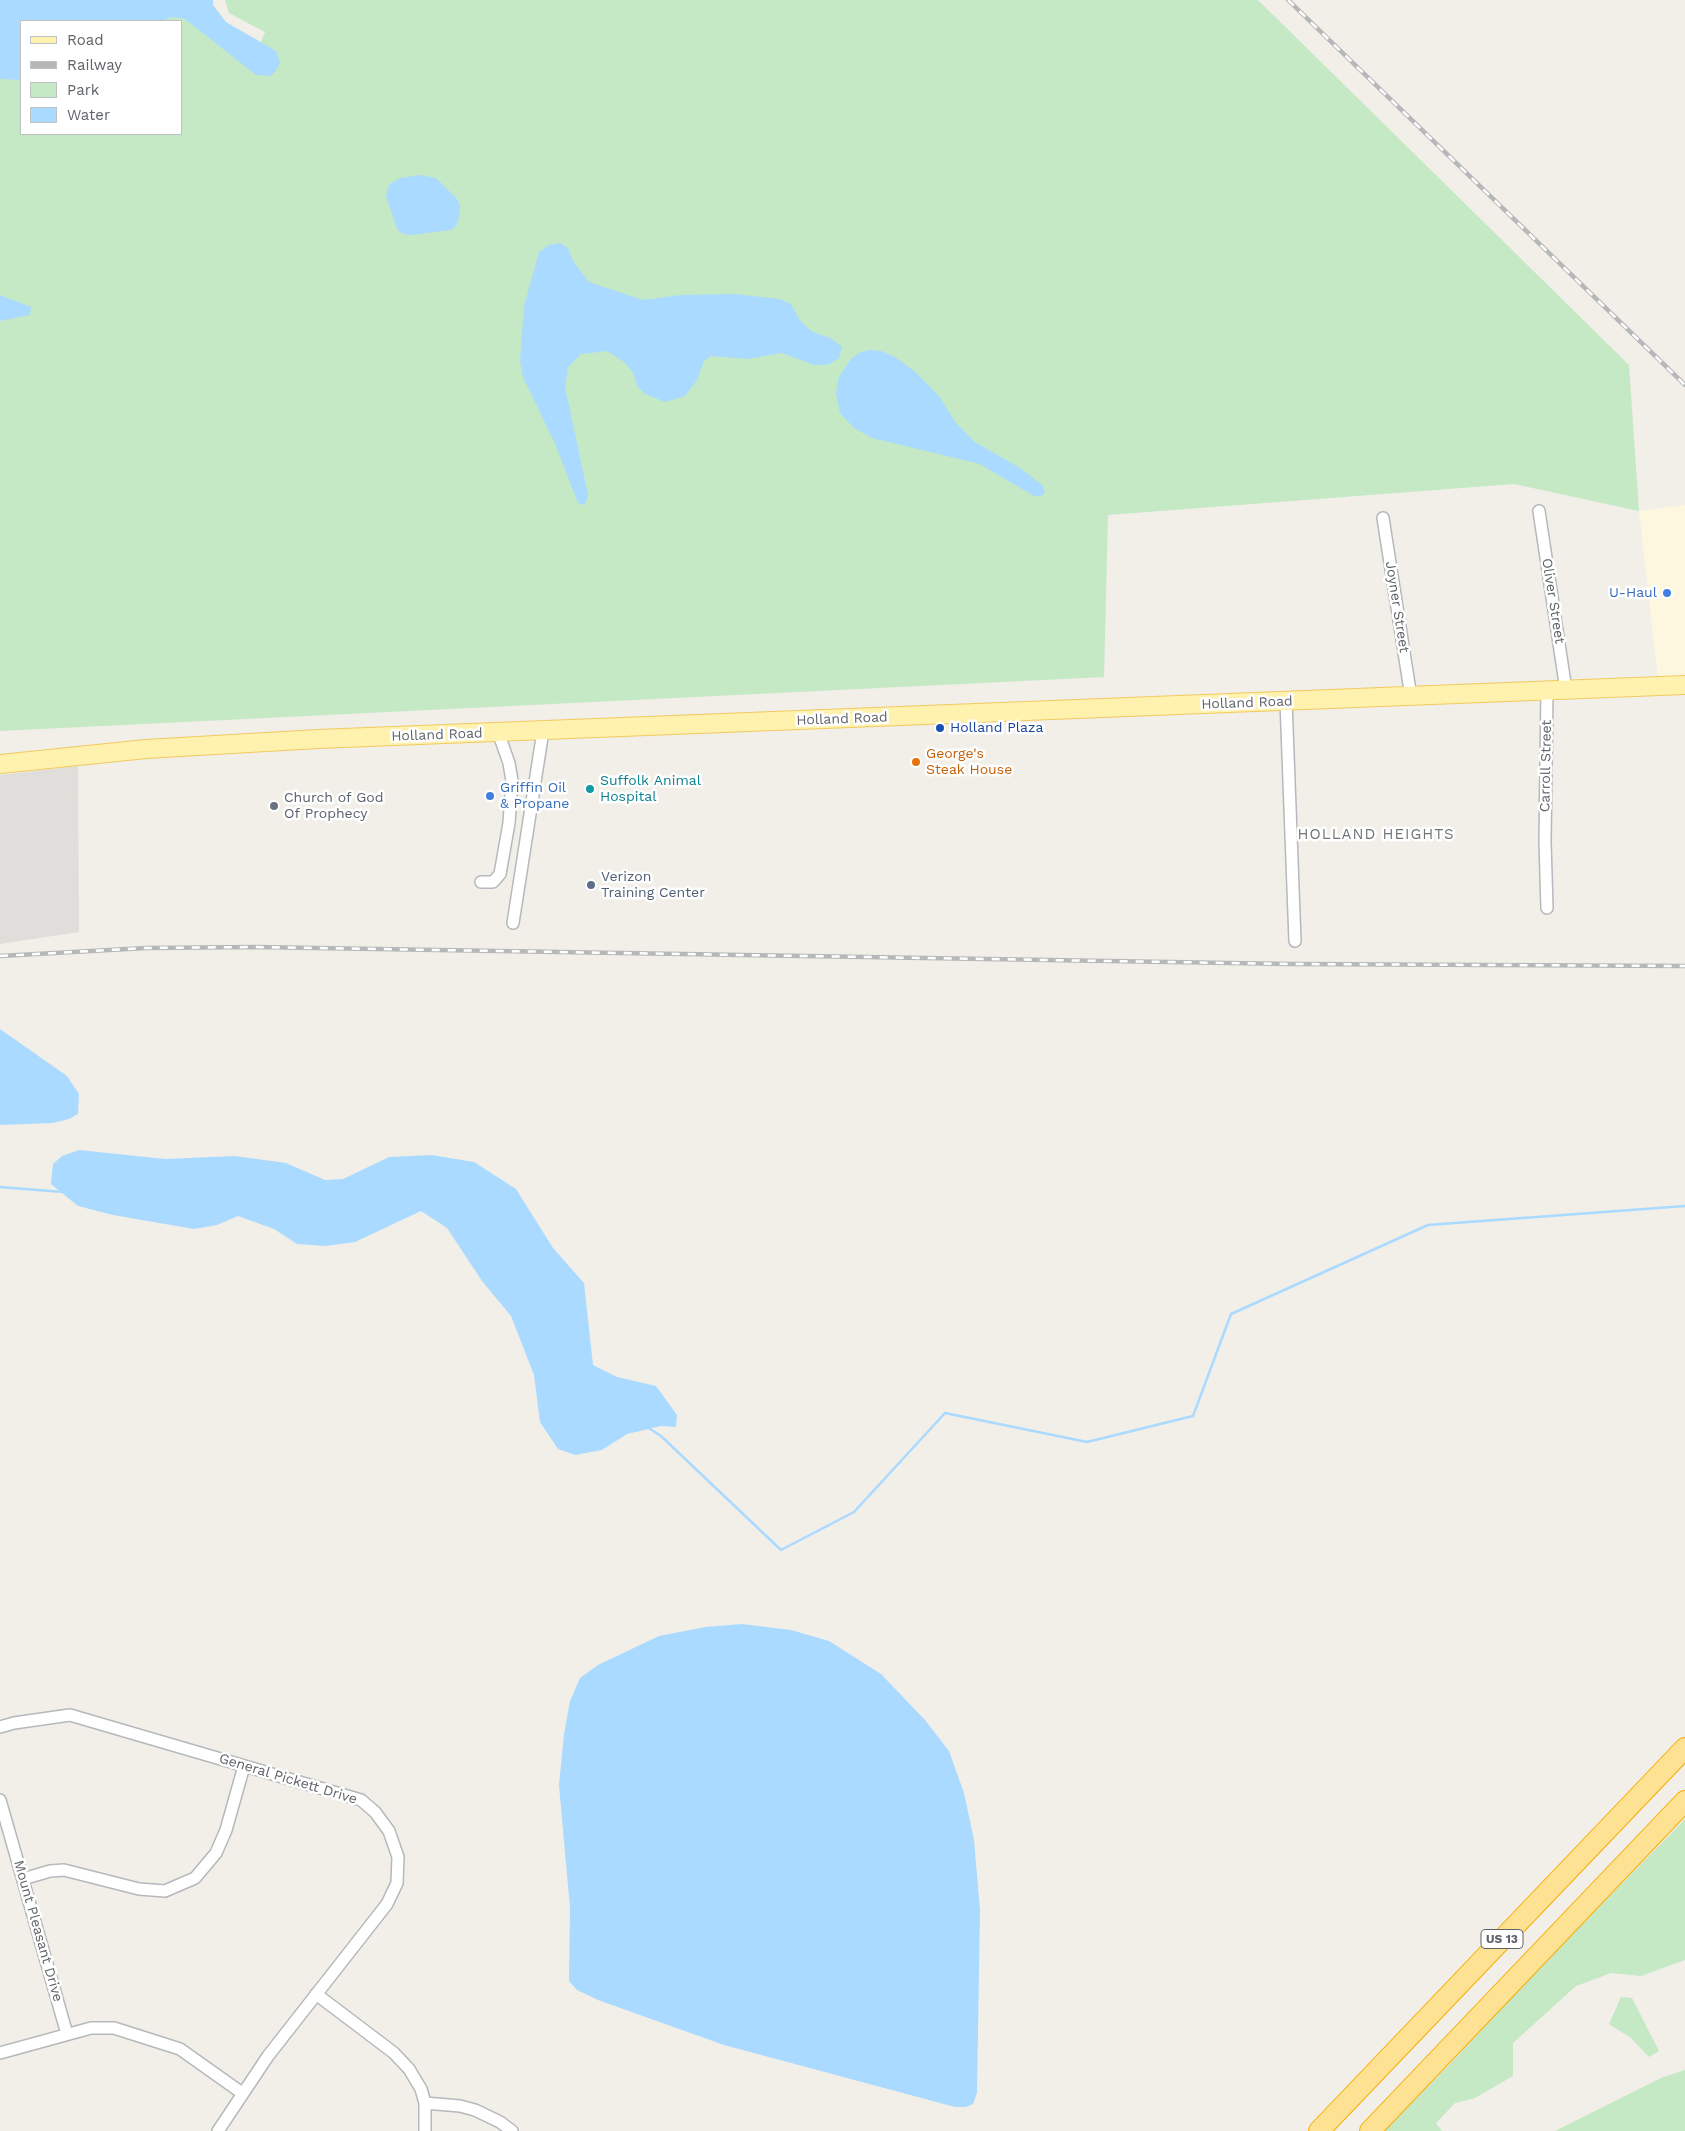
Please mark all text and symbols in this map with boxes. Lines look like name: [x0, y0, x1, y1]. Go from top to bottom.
legend: [20, 20, 182, 135]
text: Road: [67, 31, 104, 49]
text: Railway: [67, 56, 122, 74]
text: Park: [67, 81, 99, 99]
text: Water: [67, 106, 110, 124]
street label: Oliver Street: [1538, 557, 1568, 645]
street label: Joyner Street: [1381, 560, 1413, 654]
place label: U-Haul: [1609, 585, 1657, 601]
marker: U-Haul: [1661, 587, 1673, 599]
street label: Holland Road: [1201, 693, 1293, 713]
street label: Holland Road: [796, 709, 888, 729]
place label: Holland Plaza: [950, 720, 1043, 736]
street label: Carroll Street: [1537, 720, 1555, 812]
marker: Holland Plaza: [934, 722, 946, 734]
street label: Holland Road: [391, 725, 483, 745]
place label: George's Steak House: [926, 746, 1012, 779]
marker: George's Steak House: [910, 756, 922, 768]
place label: Suffolk Animal Hospital: [600, 773, 701, 806]
place label: Griffin Oil & Propane: [500, 780, 569, 812]
marker: Suffolk Animal Hospital: [584, 783, 596, 795]
place label: Church of God Of Prophecy: [284, 790, 384, 822]
marker: Griffin Oil & Propane: [484, 790, 496, 802]
marker: Church of God Of Prophecy: [268, 800, 280, 812]
district label: HOLLAND HEIGHTS: [1296, 826, 1456, 844]
place label: Verizon Training Center: [601, 869, 705, 902]
marker: Verizon Training Center: [585, 879, 597, 891]
street label: General Pickett Drive: [217, 1750, 359, 1808]
street label: Mount Pleasant Drive: [10, 1858, 66, 2004]
road number: US 13: [1481, 1930, 1523, 1948]

